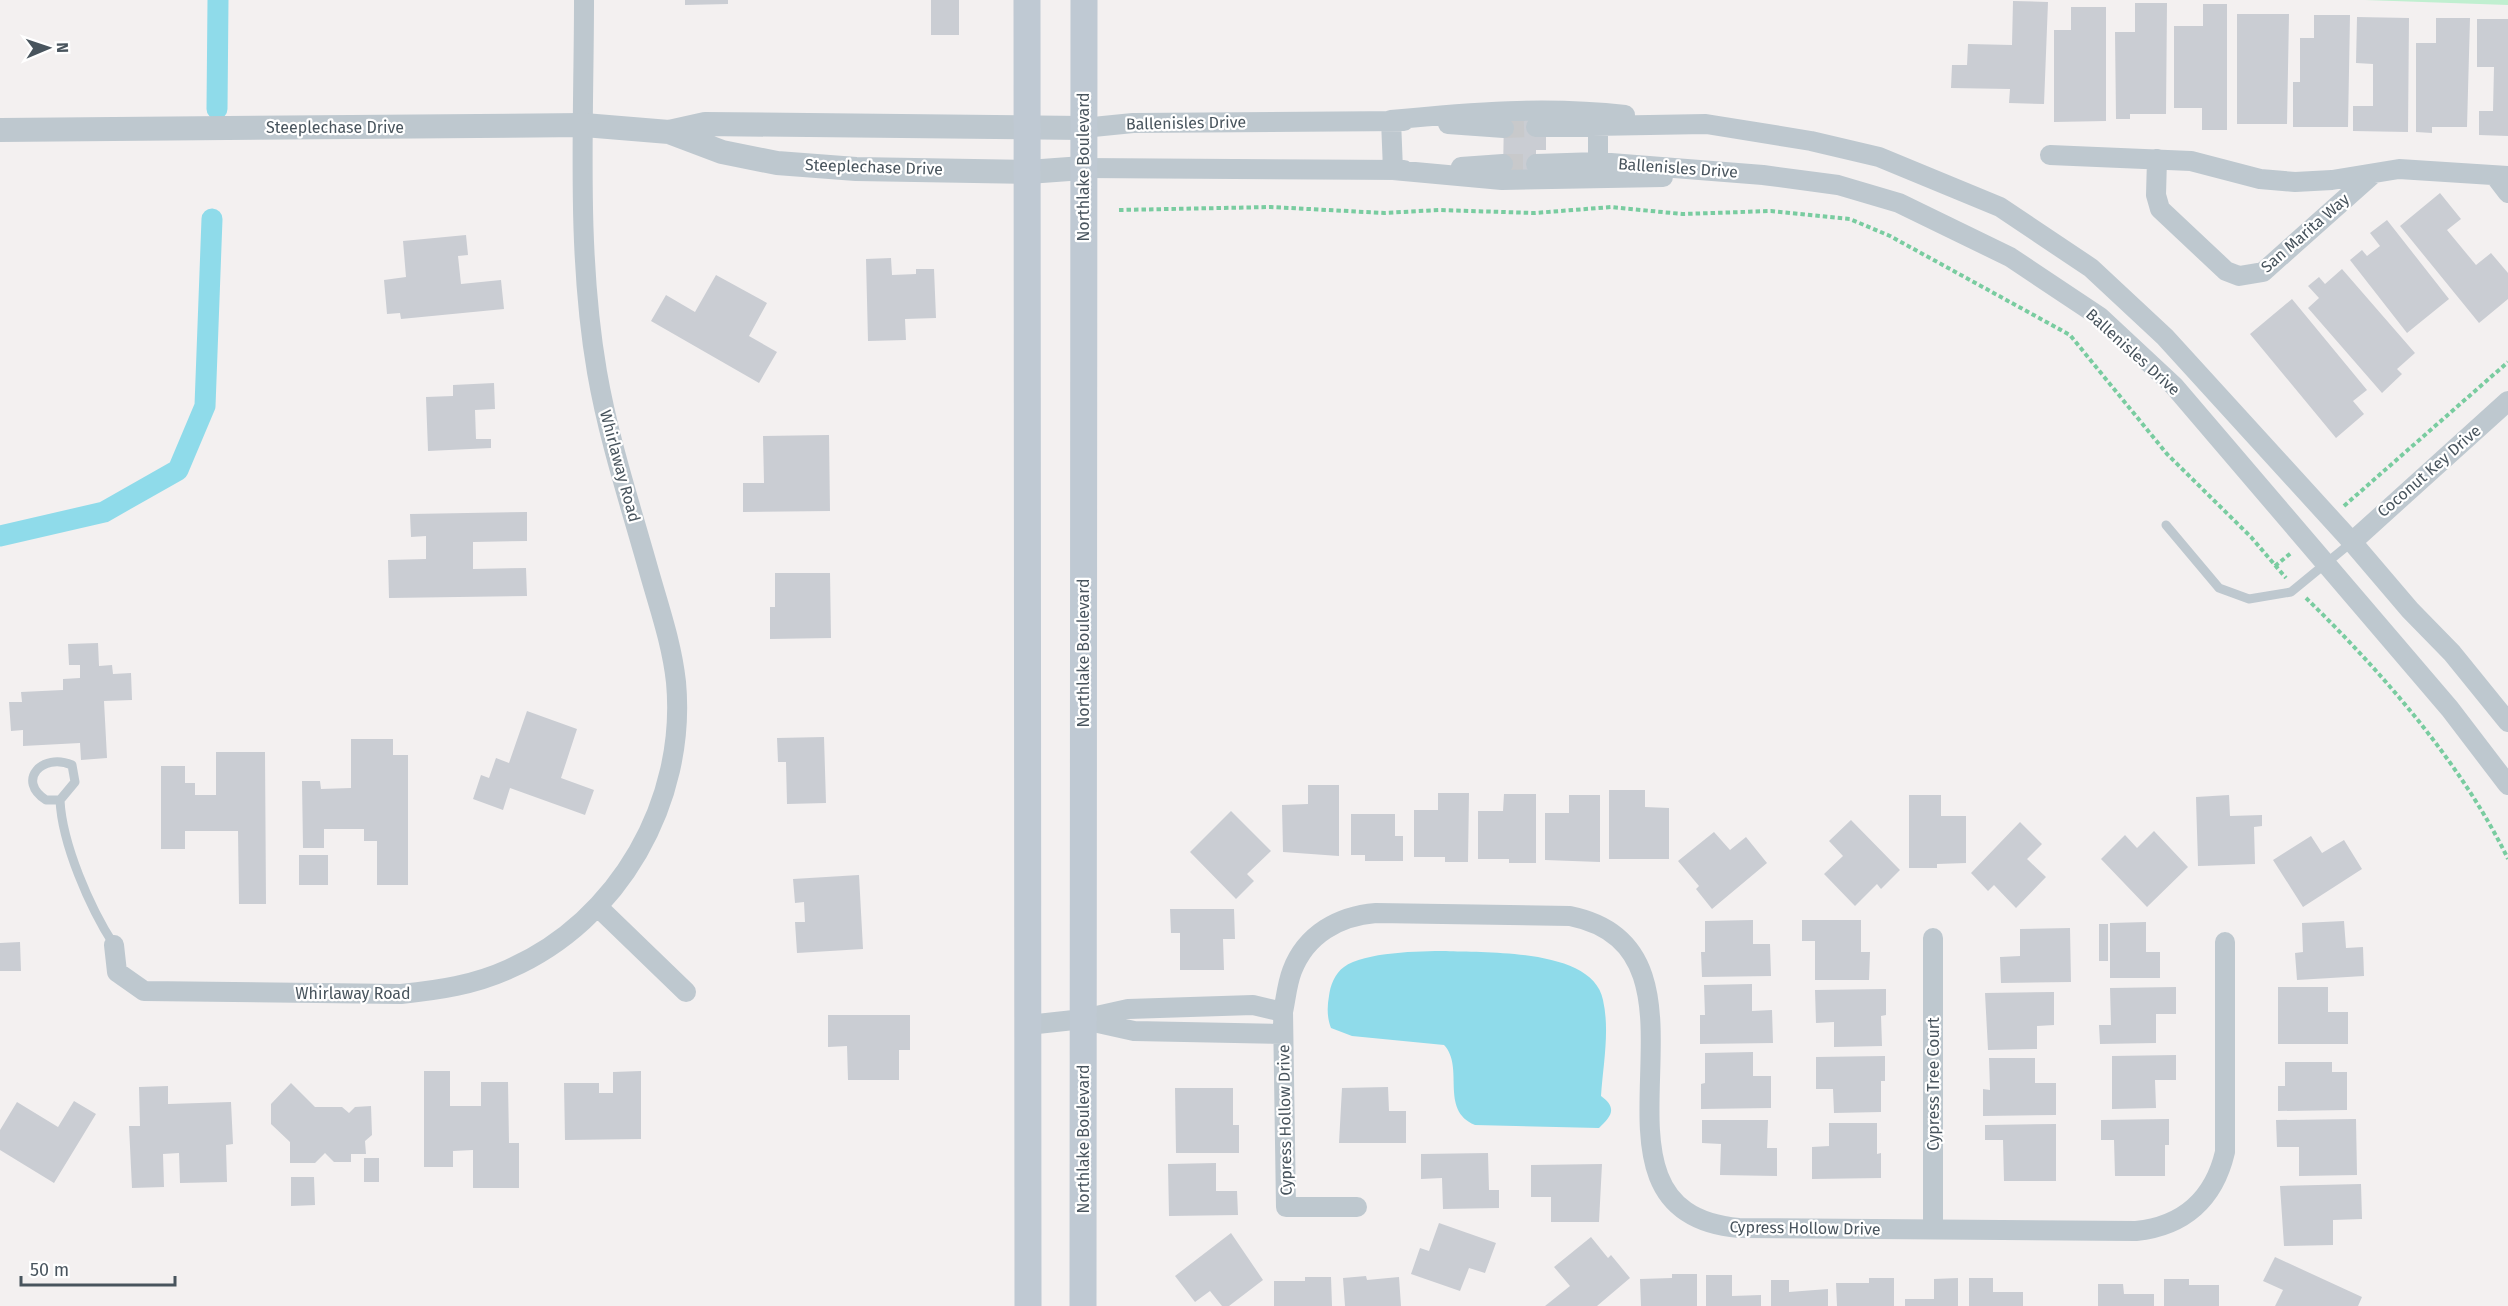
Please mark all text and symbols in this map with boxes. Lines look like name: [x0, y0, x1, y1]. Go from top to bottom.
north arrow: [18, 18, 78, 78]
text: N: [53, 42, 72, 53]
street label: Northlake Boulevard: [1074, 92, 1093, 242]
street label: Ballenisles Drive: [1126, 112, 1246, 134]
street label: Steeplechase Drive: [266, 118, 404, 137]
street label: Ballenisles Drive: [1617, 154, 1739, 182]
street label: Steeplechase Drive: [805, 155, 943, 179]
street label: San Marita Way: [2257, 189, 2353, 276]
street label: Ballenisles Drive: [2082, 305, 2184, 399]
street label: Whirlaway Road: [596, 408, 644, 524]
street label: Coconut Key Drive: [2373, 421, 2485, 521]
street label: Northlake Boulevard: [1074, 578, 1093, 728]
street label: Whirlaway Road: [295, 984, 411, 1003]
street label: Cypress Tree Court: [1924, 1017, 1943, 1151]
street label: Cypress Hollow Drive: [1274, 1044, 1296, 1196]
street label: Northlake Boulevard: [1074, 1064, 1093, 1214]
street label: Cypress Hollow Drive: [1729, 1217, 1881, 1239]
scale bar: [21, 1249, 176, 1287]
text: 50 m: [30, 1259, 69, 1281]

